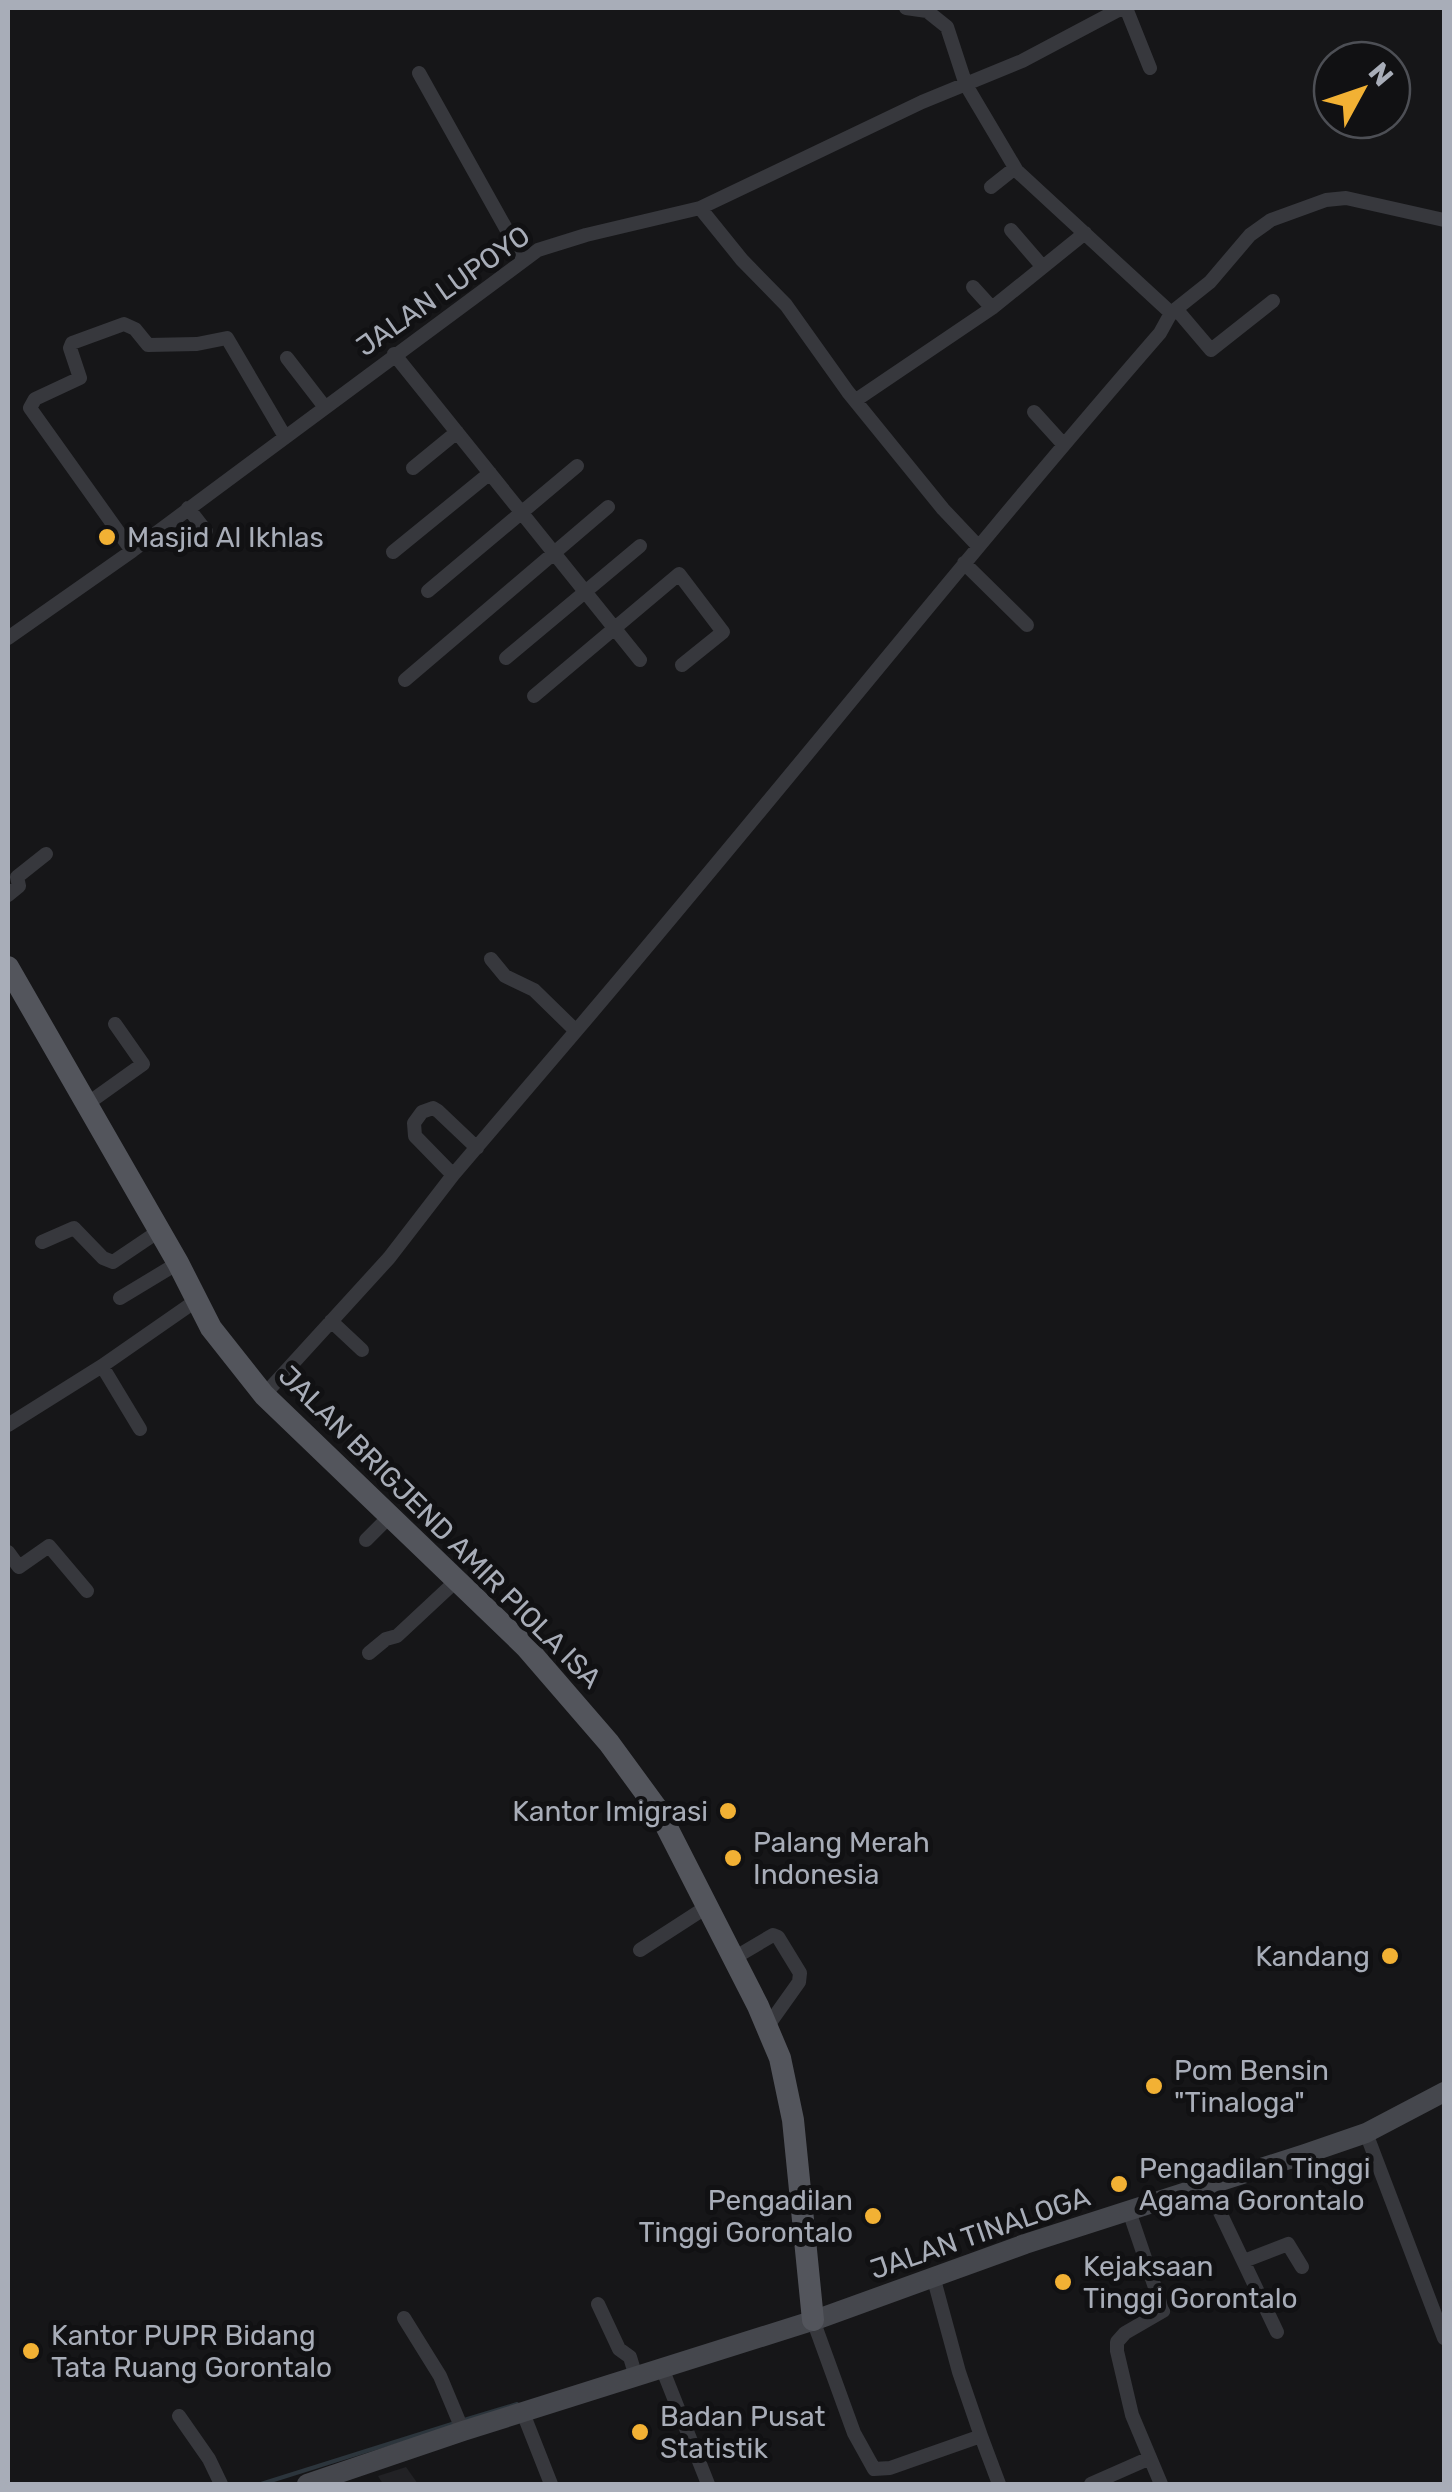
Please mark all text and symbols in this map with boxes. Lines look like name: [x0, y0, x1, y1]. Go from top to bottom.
north arrow: [1312, 40, 1412, 140]
text: N: [1362, 56, 1400, 93]
street label: JALAN LUPOYO: [350, 219, 536, 363]
place label: Masjid Al Ikhlas: [127, 521, 324, 554]
marker: Masjid Al Ikhlas: [96, 526, 118, 548]
street label: JALAN BRIGJEND AMIR PIOLA ISA: [272, 1359, 608, 1695]
place label: Kantor Imigrasi: [512, 1795, 708, 1828]
marker: Kantor Imigrasi: [717, 1800, 739, 1822]
place label: Palang Merah Indonesia: [753, 1826, 930, 1891]
marker: Palang Merah Indonesia: [722, 1847, 744, 1869]
place label: Kandang: [1255, 1940, 1370, 1973]
marker: Kandang: [1379, 1945, 1401, 1967]
place label: Pom Bensin "Tinaloga": [1174, 2054, 1329, 2119]
marker: Pom Bensin "Tinaloga": [1143, 2075, 1165, 2097]
place label: Pengadilan Tinggi Agama Gorontalo: [1139, 2152, 1371, 2217]
marker: Pengadilan Tinggi Agama Gorontalo: [1108, 2173, 1130, 2195]
street label: JALAN TINALOGA: [866, 2180, 1094, 2286]
place label: Pengadilan Tinggi Gorontalo: [638, 2184, 853, 2249]
marker: Pengadilan Tinggi Gorontalo: [862, 2205, 884, 2227]
place label: Kejaksaan Tinggi Gorontalo: [1083, 2250, 1298, 2315]
marker: Kejaksaan Tinggi Gorontalo: [1052, 2271, 1074, 2293]
place label: Kantor PUPR Bidang Tata Ruang Gorontalo: [51, 2319, 332, 2384]
marker: Kantor PUPR Bidang Tata Ruang Gorontalo: [20, 2340, 42, 2362]
place label: Badan Pusat Statistik: [660, 2400, 826, 2465]
marker: Badan Pusat Statistik: [629, 2421, 651, 2443]

